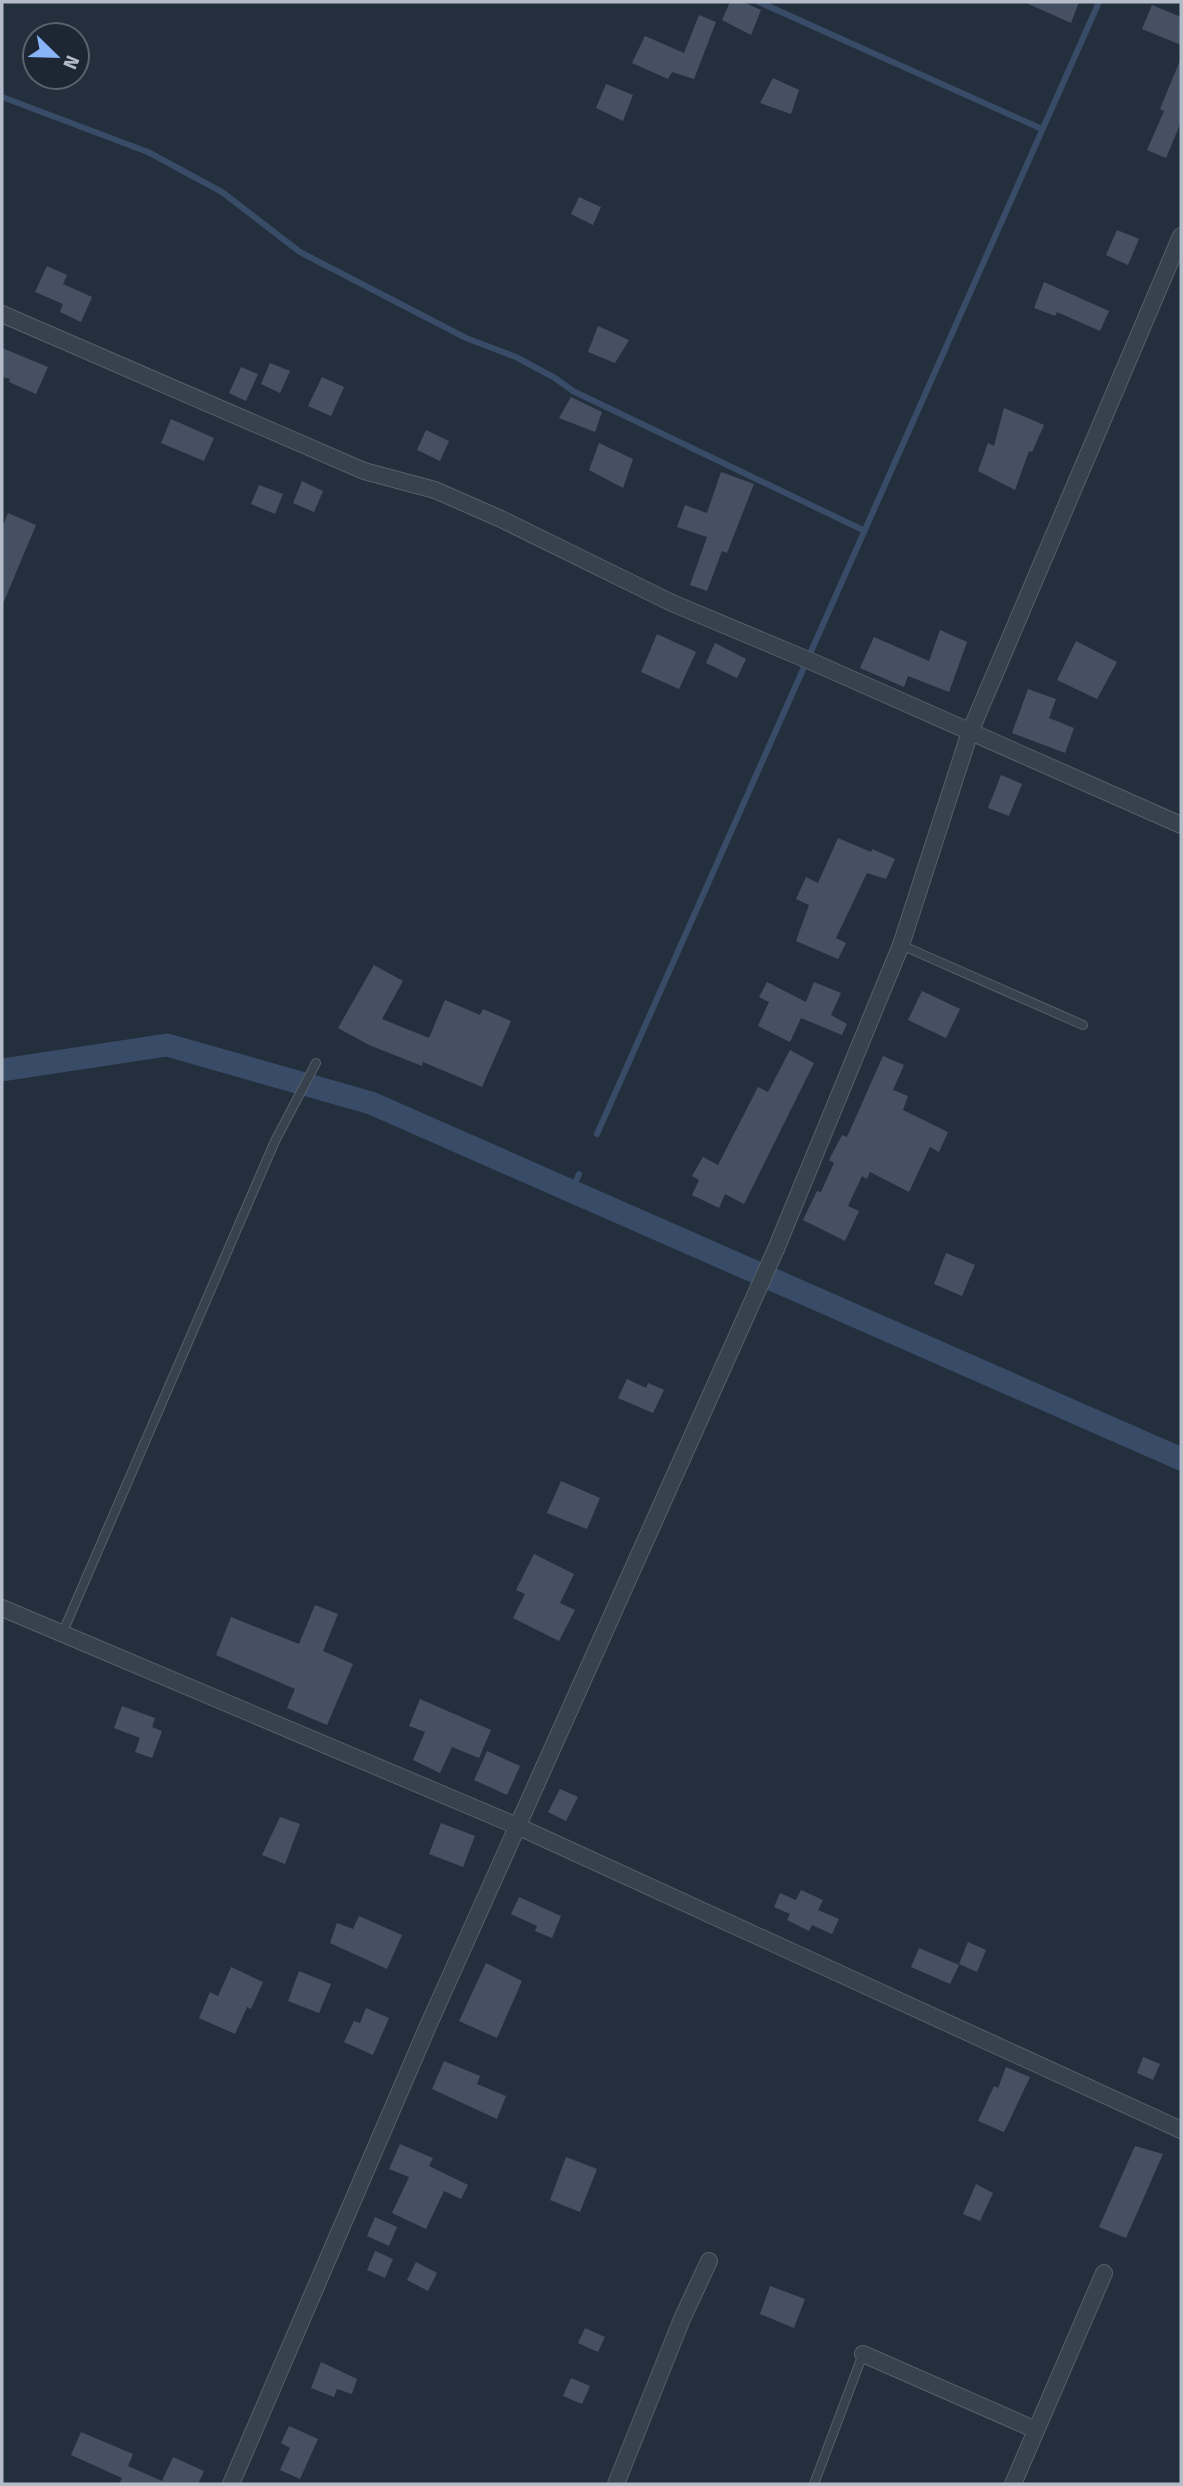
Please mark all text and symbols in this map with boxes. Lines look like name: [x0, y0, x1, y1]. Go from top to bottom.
north arrow: [21, 21, 91, 91]
text: N: [58, 52, 84, 73]

